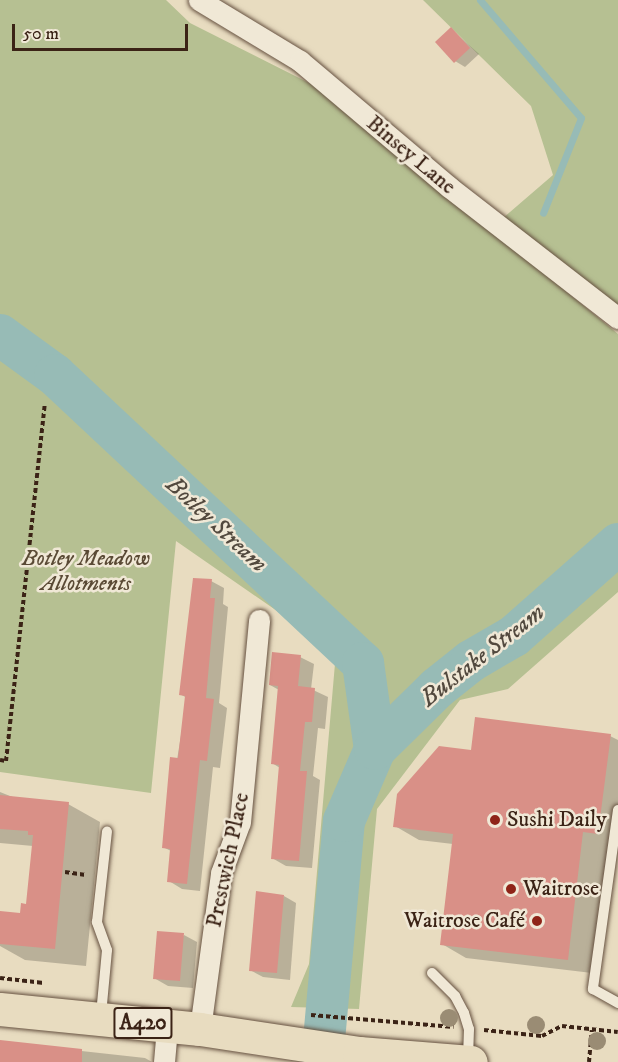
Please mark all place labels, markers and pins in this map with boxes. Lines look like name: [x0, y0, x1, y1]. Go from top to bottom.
place label: Sushi Daily: [507, 807, 607, 833]
marker: Sushi Daily: [488, 813, 502, 827]
place label: Waitrose: [523, 876, 599, 902]
marker: Waitrose: [504, 882, 518, 896]
place label: Waitrose Café: [404, 908, 525, 934]
marker: Waitrose Café: [530, 914, 544, 928]

